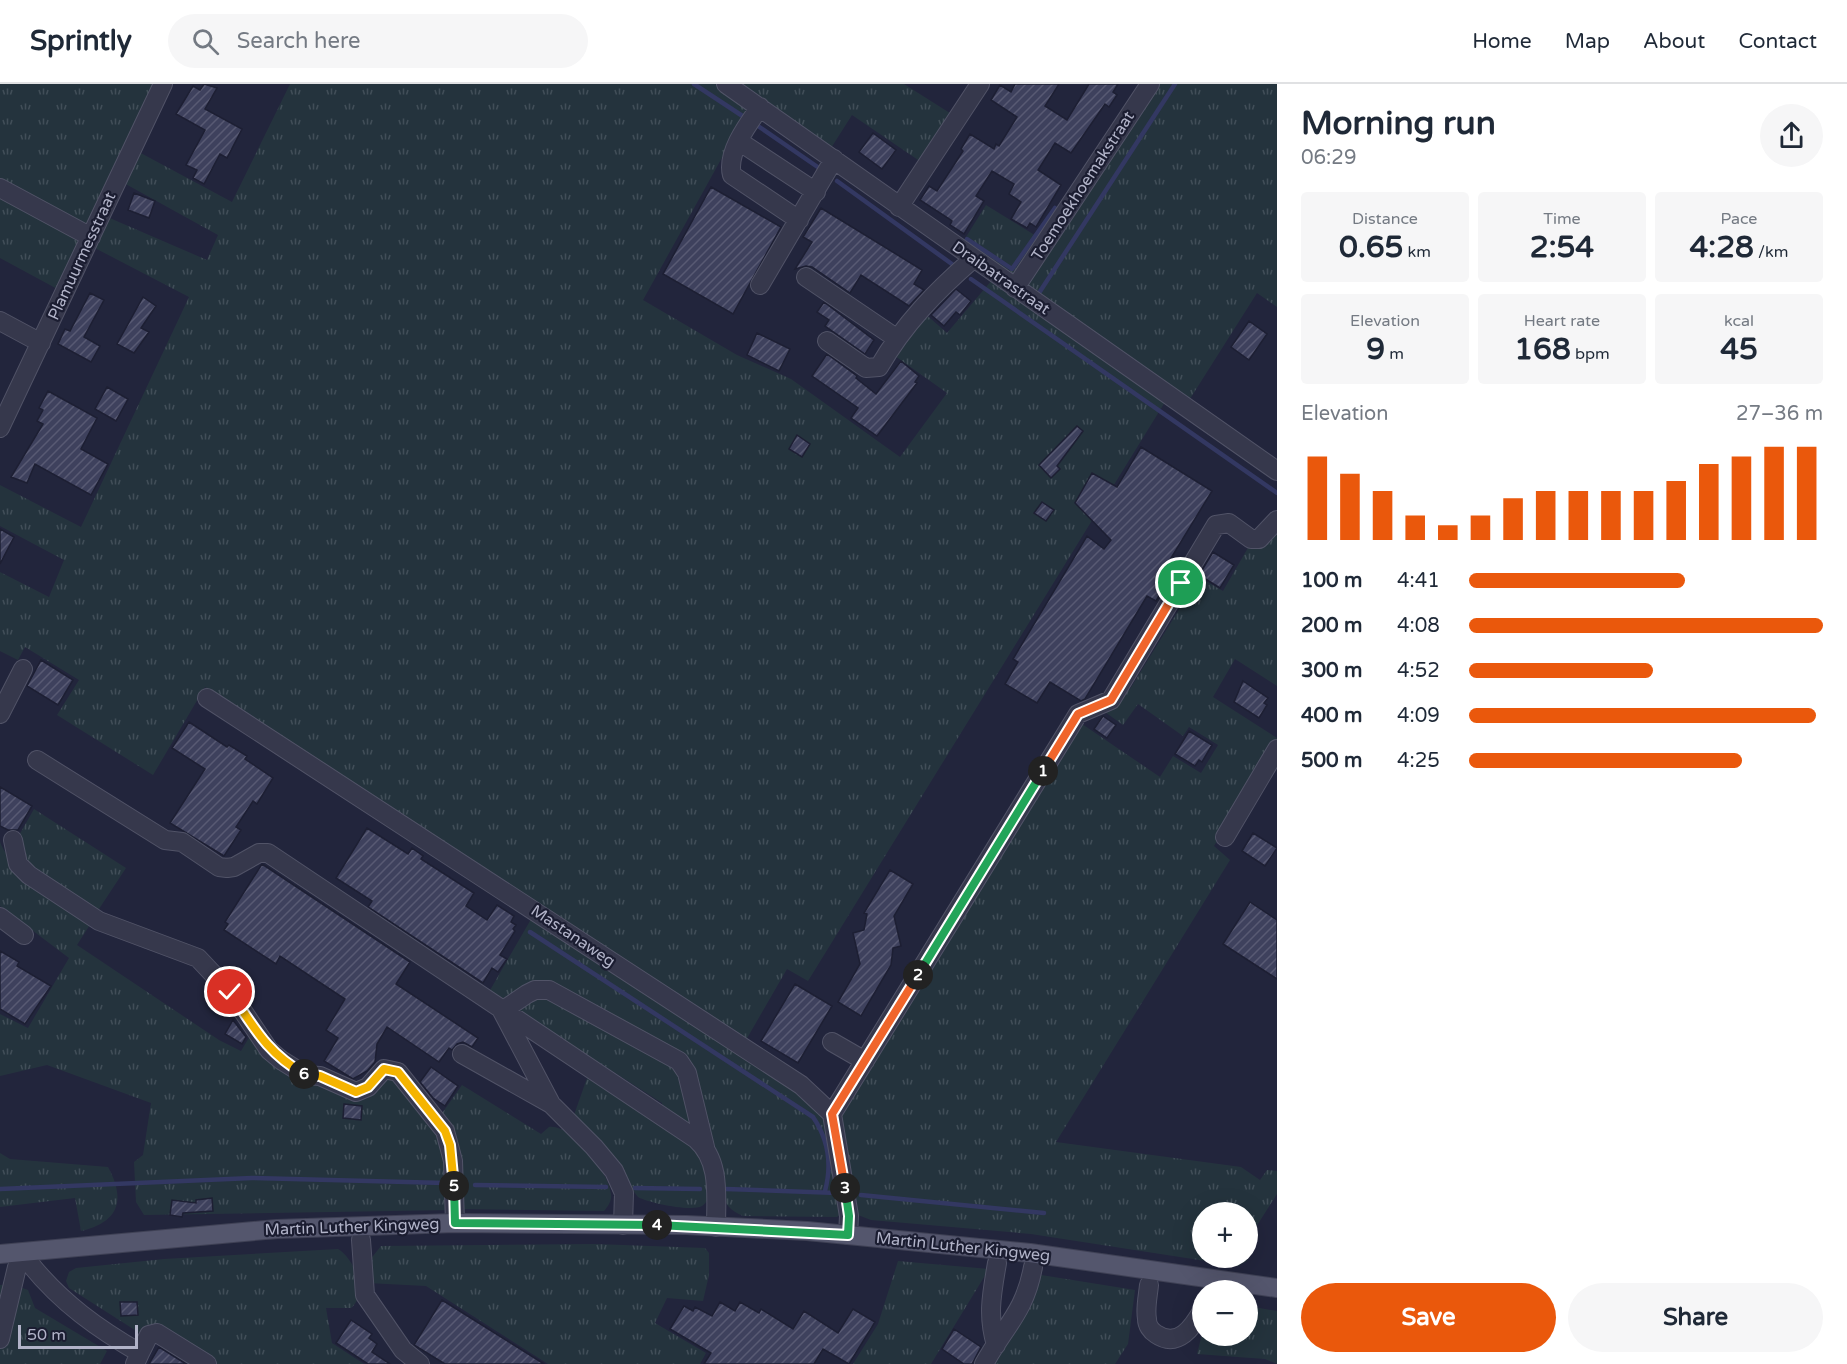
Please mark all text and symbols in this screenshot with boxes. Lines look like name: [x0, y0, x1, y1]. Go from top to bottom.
search box: [168, 14, 588, 68]
text: Sprintly: [30, 24, 132, 58]
icon: search: [189, 25, 222, 58]
text: Search here: [237, 28, 361, 54]
text: Home: [1472, 29, 1532, 54]
text: Map: [1565, 29, 1610, 54]
text: About: [1643, 29, 1705, 54]
text: Contact: [1738, 29, 1817, 54]
text: Morning run: [1301, 104, 1496, 143]
button: share: [1760, 104, 1823, 167]
street label: Toemoekhoemakstraat: [1027, 107, 1139, 265]
text: 06:29: [1301, 146, 1356, 170]
street label: Plamuurmesstraat: [44, 189, 120, 323]
text: Distance: [1352, 209, 1418, 229]
text: Time: [1543, 209, 1581, 229]
text: Pace: [1721, 209, 1757, 229]
text: 0.65: [1339, 229, 1403, 266]
text: 2:54: [1530, 229, 1594, 266]
text: 4:28: [1690, 229, 1754, 266]
street label: Draibatrastraat: [948, 237, 1054, 319]
text: km: [1403, 242, 1431, 262]
text: /km: [1754, 242, 1788, 262]
text: Elevation: [1350, 311, 1420, 331]
text: Heart rate: [1524, 311, 1600, 331]
text: kcal: [1724, 311, 1754, 331]
text: 9: [1366, 331, 1385, 368]
text: 168: [1514, 331, 1571, 368]
text: 45: [1720, 331, 1758, 368]
text: m: [1385, 344, 1404, 364]
text: bpm: [1571, 344, 1610, 364]
text: Elevation: [1301, 402, 1388, 426]
text: 27–36 m: [1736, 402, 1823, 426]
pin: [1155, 557, 1206, 608]
icon: arrive: [1164, 566, 1197, 599]
text: 100 m: [1301, 569, 1362, 593]
text: 4:41: [1397, 569, 1440, 593]
text: 200 m: [1301, 614, 1362, 638]
text: 4:08: [1397, 614, 1440, 638]
text: 300 m: [1301, 659, 1362, 683]
text: 4:52: [1397, 659, 1440, 683]
text: 400 m: [1301, 704, 1362, 728]
text: 4:09: [1397, 704, 1440, 728]
text: 500 m: [1301, 749, 1362, 773]
text: 4:25: [1397, 749, 1440, 773]
pin: 1: [1028, 756, 1058, 786]
text: 1: [1038, 761, 1048, 781]
street label: Mastanaweg: [527, 900, 619, 972]
pin: 2: [903, 960, 933, 990]
text: 2: [913, 965, 923, 985]
pin: [204, 966, 255, 1017]
icon: check: [213, 975, 246, 1008]
pin: 6: [289, 1059, 319, 1089]
text: 6: [299, 1064, 309, 1084]
pin: 5: [439, 1171, 469, 1201]
pin: 3: [830, 1173, 860, 1203]
text: 5: [449, 1176, 459, 1196]
text: 3: [840, 1178, 850, 1198]
map controls: [1192, 1202, 1258, 1346]
button: +: [1192, 1202, 1258, 1268]
pin: 4: [642, 1210, 672, 1240]
street label: Martin Luther Kingweg: [264, 1214, 440, 1240]
text: 4: [652, 1215, 662, 1235]
street label: Martin Luther Kingweg: [875, 1228, 1051, 1266]
button: −: [1192, 1280, 1258, 1346]
button: Save: [1301, 1283, 1556, 1352]
button: Share: [1568, 1283, 1823, 1352]
scale bar: [18, 1322, 138, 1350]
text: 50 m: [27, 1325, 66, 1345]

